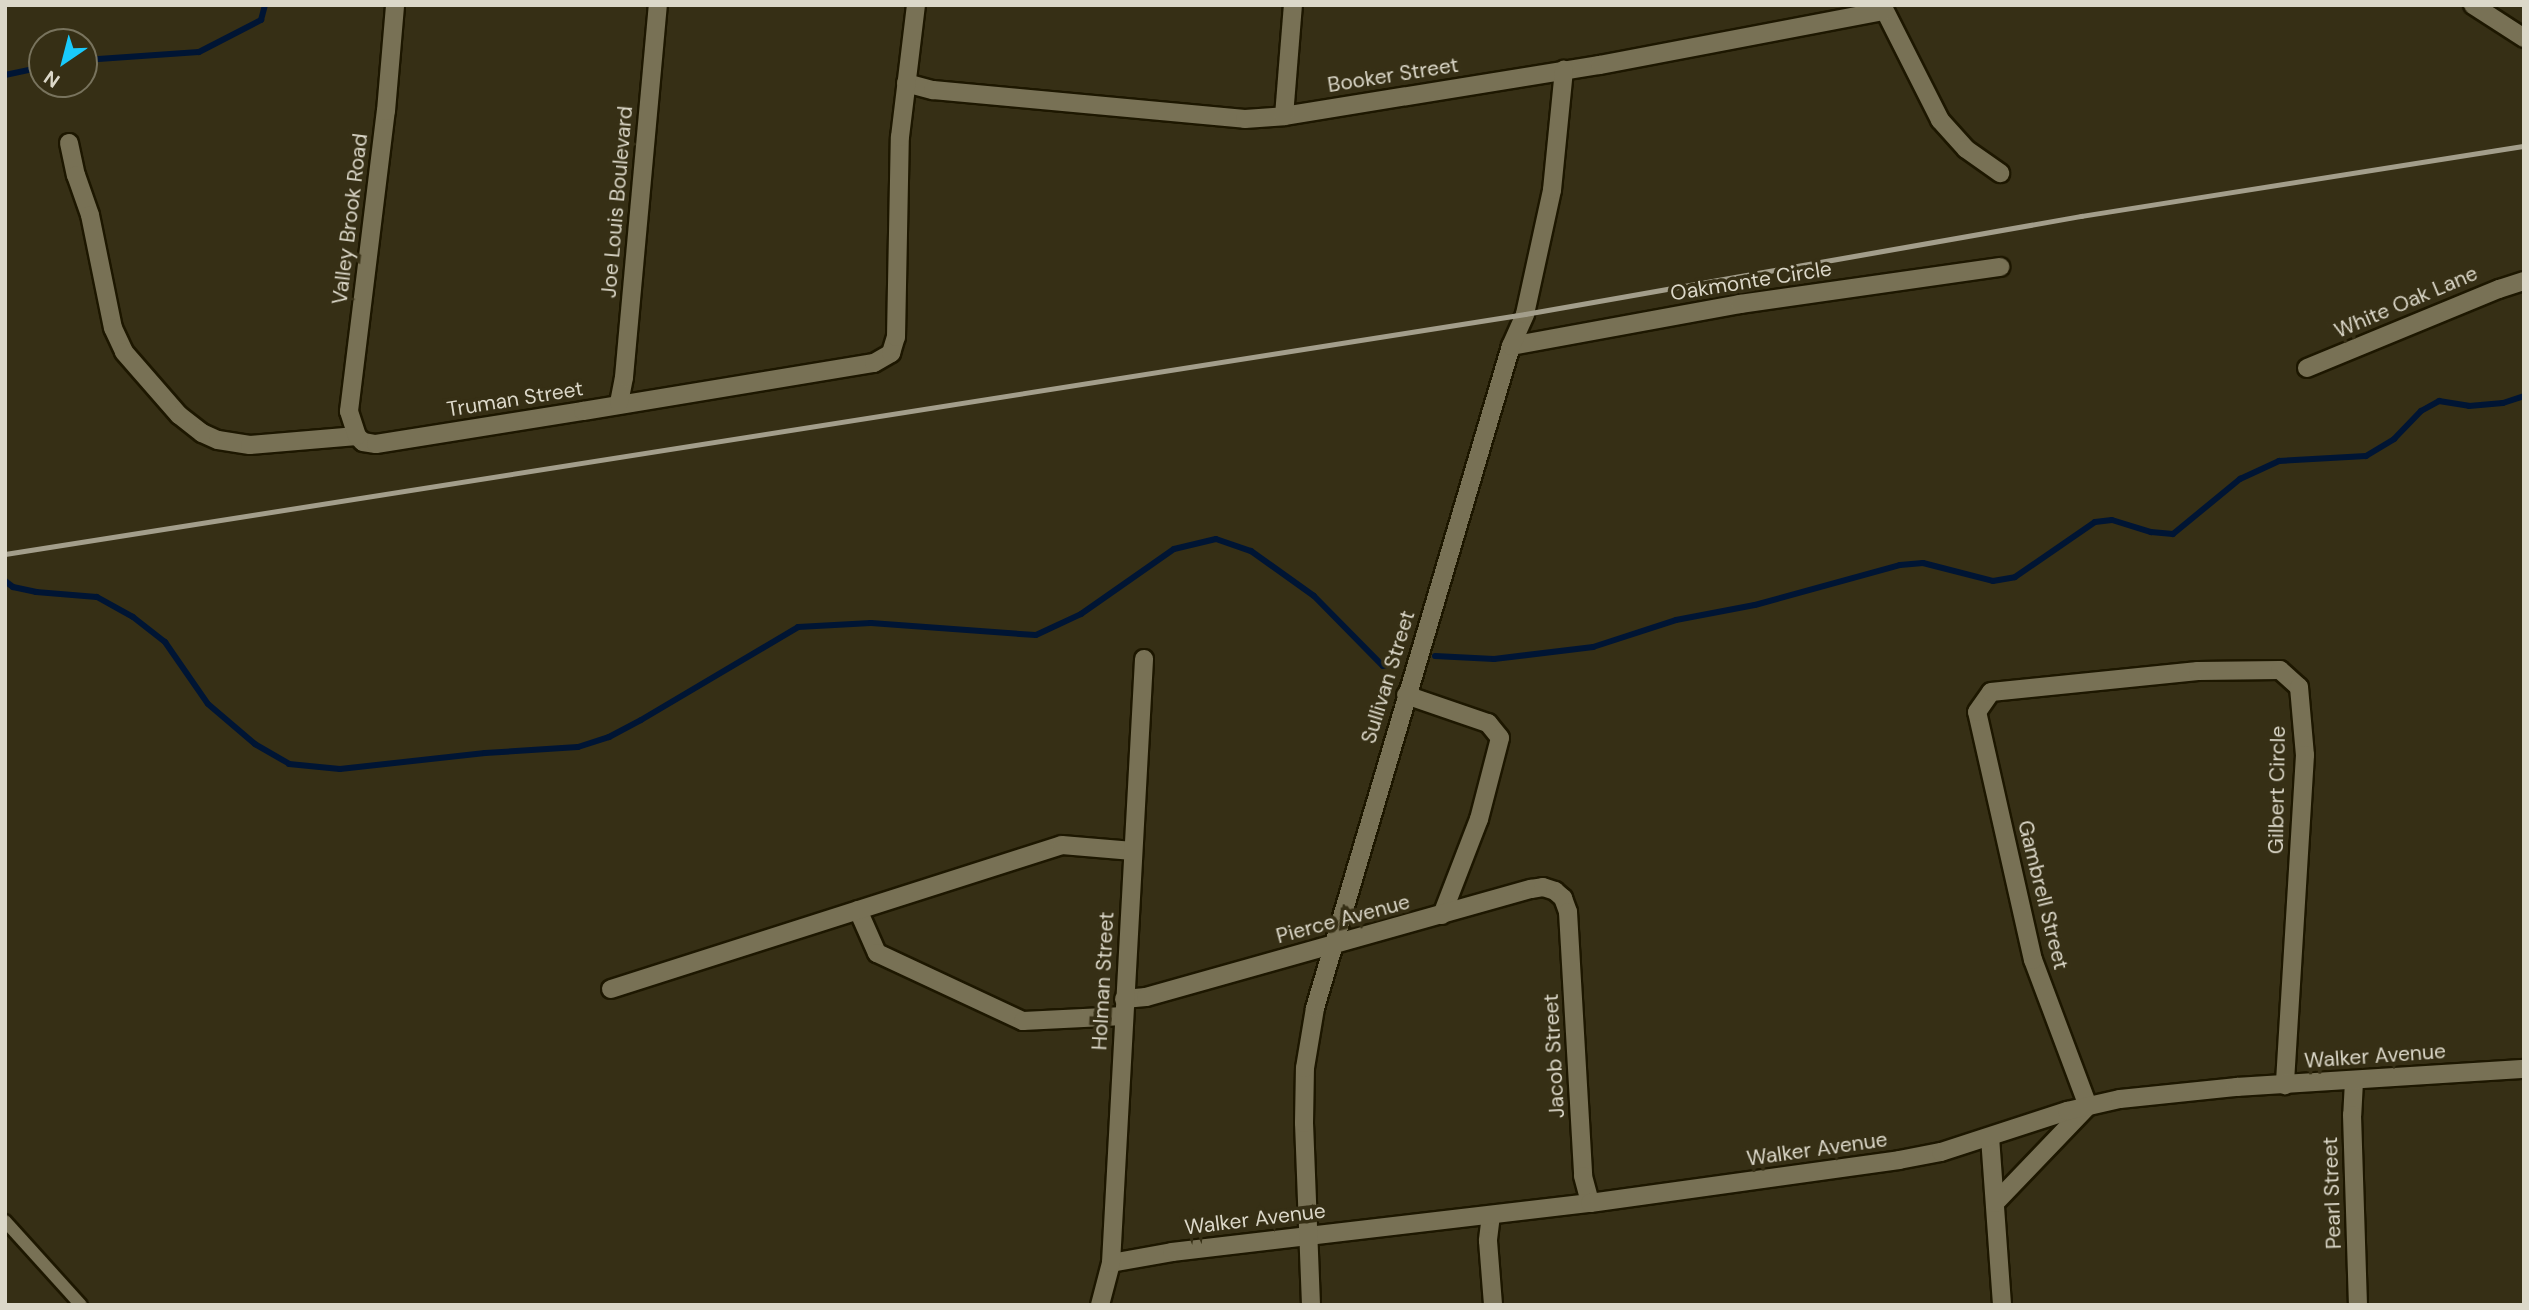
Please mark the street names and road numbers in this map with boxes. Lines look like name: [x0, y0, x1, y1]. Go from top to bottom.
street label: Booker Street: [1326, 52, 1460, 98]
street label: Joe Louis Boulevard: [596, 105, 638, 299]
street label: Valley Brook Road: [327, 132, 373, 306]
street label: Oakmonte Circle: [1669, 256, 1833, 306]
street label: White Oak Lane: [2331, 260, 2481, 344]
street label: Truman Street: [445, 376, 585, 422]
street label: Sullivan Street: [1356, 607, 1420, 747]
street label: Gilbert Circle: [2263, 726, 2291, 854]
street label: Gambrell Street: [2012, 818, 2074, 972]
street label: Pierce Avenue: [1273, 889, 1413, 949]
street label: Holman Street: [1087, 911, 1119, 1051]
street label: Jacob Street: [1538, 993, 1570, 1119]
street label: Walker Avenue: [2303, 1038, 2447, 1074]
street label: Walker Avenue: [1745, 1127, 1889, 1171]
street label: Pearl Street: [2317, 1136, 2347, 1250]
street label: Walker Avenue: [1183, 1198, 1327, 1240]

